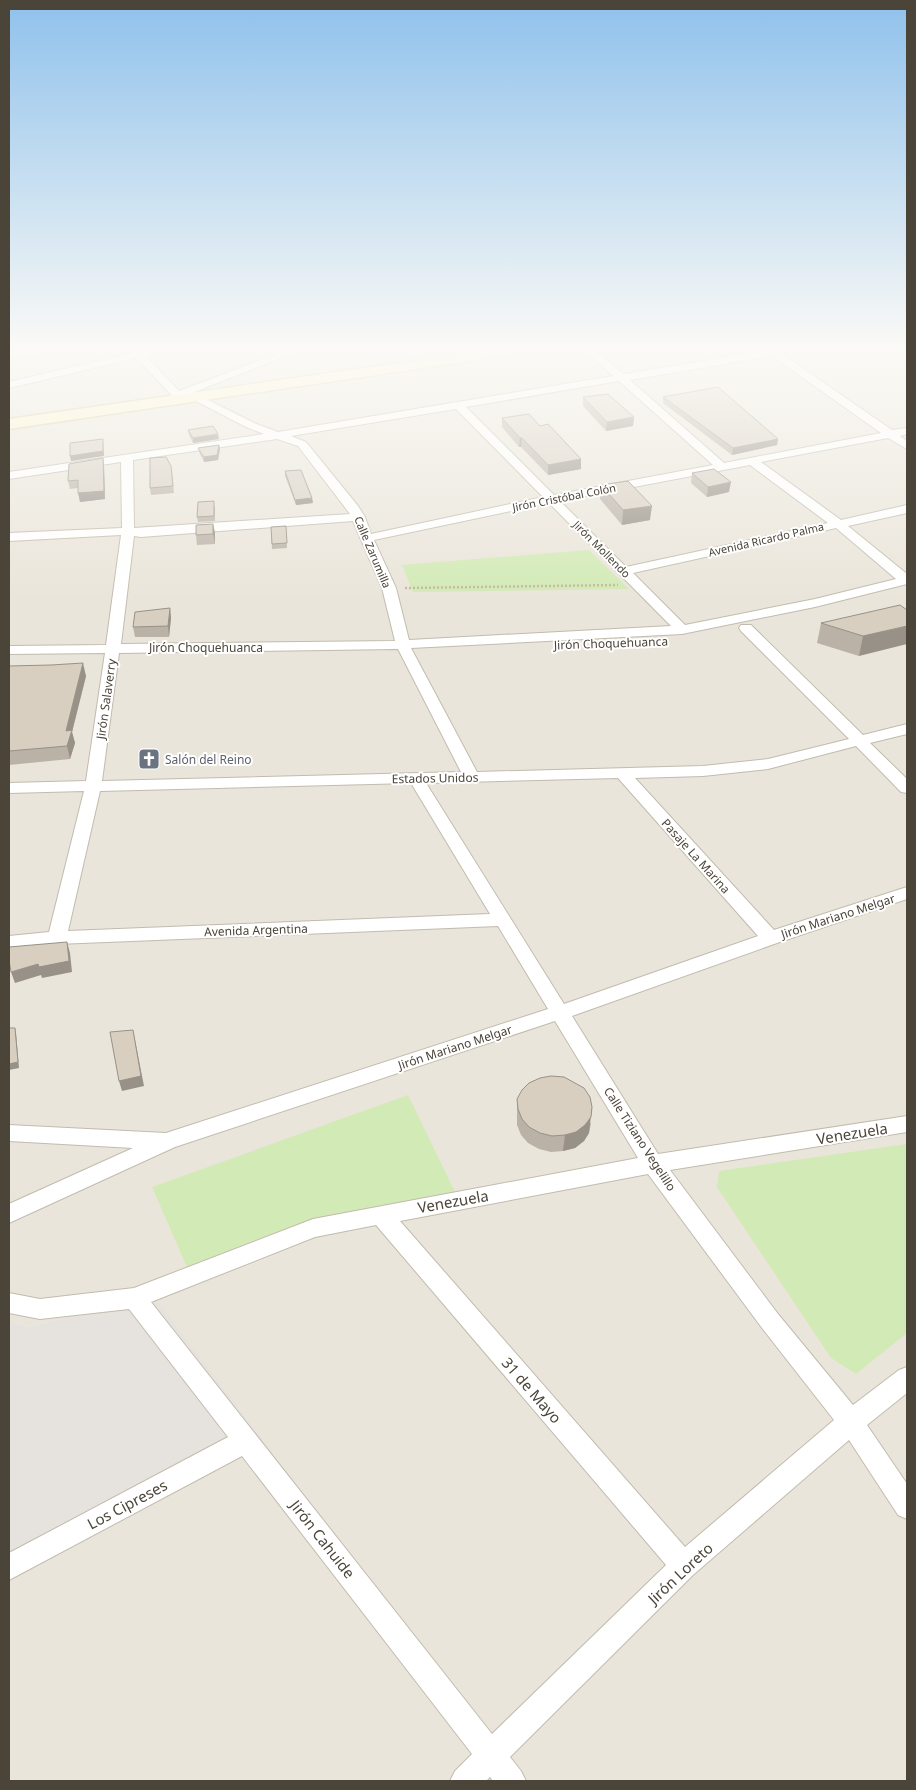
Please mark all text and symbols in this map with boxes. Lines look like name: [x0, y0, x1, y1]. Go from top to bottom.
street label: Jirón Cristóbal Colón: [510, 480, 617, 515]
street label: Calle Zarumilla: [351, 514, 395, 590]
street label: Jirón Mollendo: [569, 516, 634, 581]
street label: Avenida Ricardo Palma: [707, 518, 825, 560]
street label: Jirón Choquehuanca: [553, 633, 668, 654]
street label: Jirón Choquehuanca: [148, 639, 263, 656]
street label: Jirón Salaverry: [92, 657, 120, 741]
church icon: Salón del Reino: [137, 747, 161, 771]
place label: Salón del Reino: [165, 751, 252, 768]
street label: Estados Unidos: [392, 769, 479, 787]
street label: Pasaje La Marina: [658, 815, 734, 897]
street label: Jirón Mariano Melgar: [778, 890, 897, 943]
street label: Avenida Argentina: [204, 920, 308, 940]
street label: Jirón Mariano Melgar: [395, 1021, 514, 1074]
street label: Calle Tiziano Vegelillo: [600, 1084, 680, 1194]
street label: Venezuela: [815, 1118, 889, 1148]
street label: Venezuela: [416, 1185, 490, 1217]
street label: 31 de Mayo: [498, 1353, 566, 1427]
street label: Los Cipreses: [84, 1475, 170, 1533]
street label: Jirón Cahuide: [285, 1494, 360, 1582]
street label: Jirón Loreto: [642, 1538, 717, 1610]

